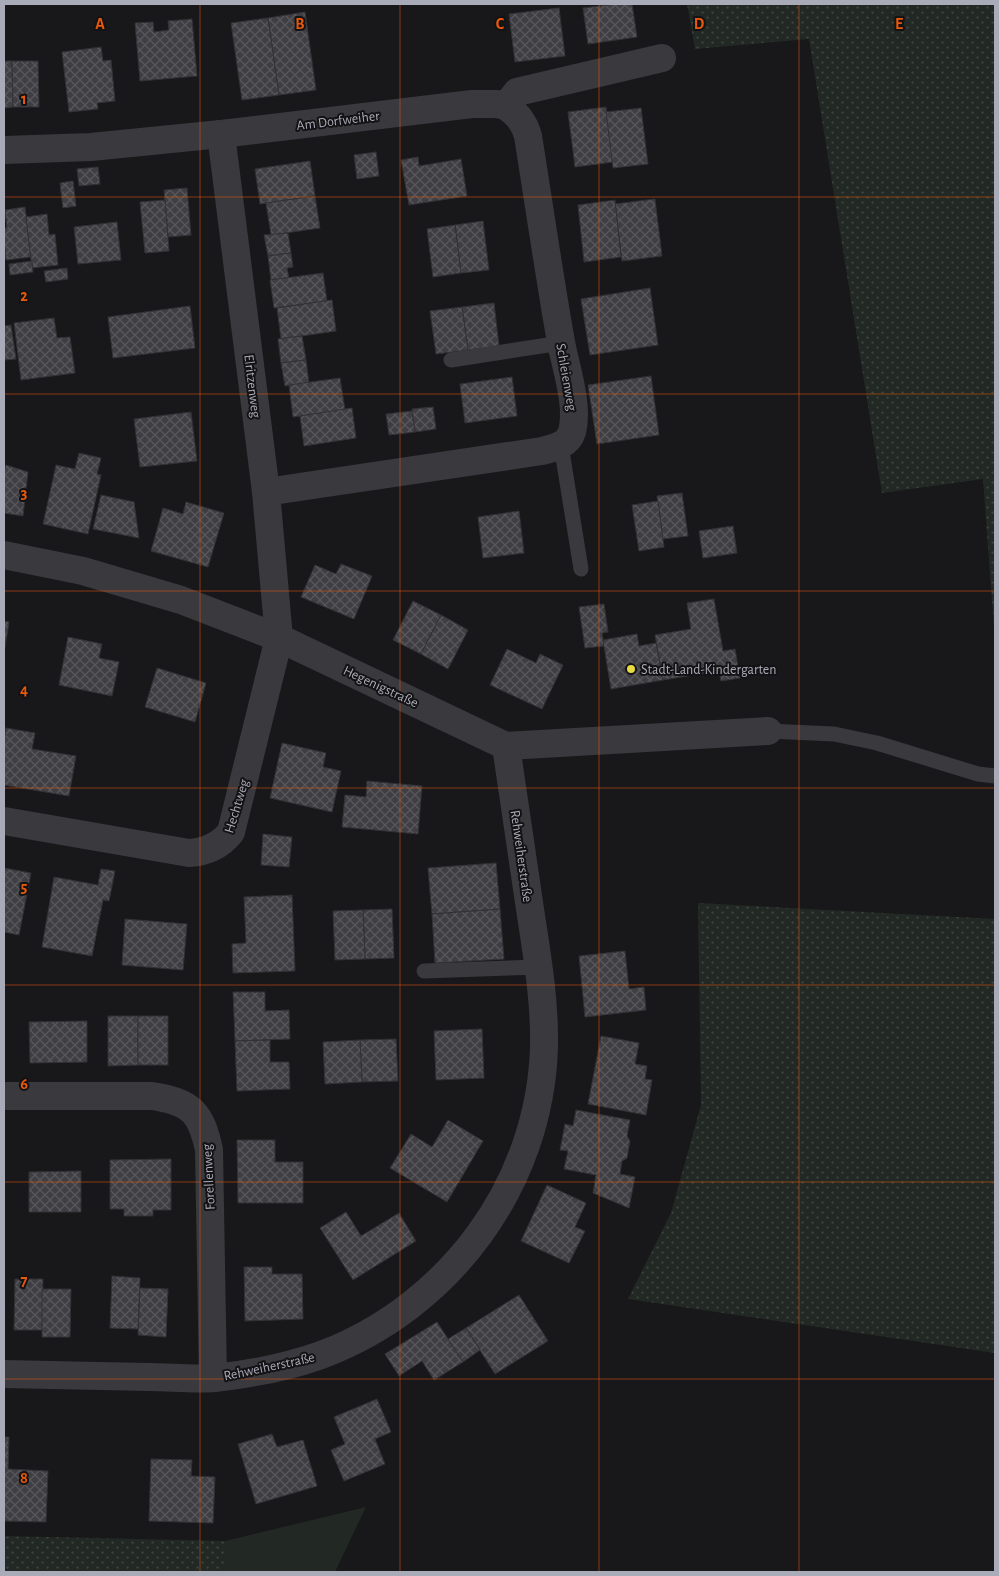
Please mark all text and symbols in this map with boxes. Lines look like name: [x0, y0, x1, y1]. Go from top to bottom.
text: A: [95, 16, 105, 32]
text: B: [295, 16, 305, 32]
text: C: [496, 16, 505, 32]
text: D: [694, 16, 705, 32]
text: E: [895, 16, 903, 32]
text: 1: [21, 91, 27, 107]
street label: Am Dorfweiher: [296, 109, 381, 133]
text: 2: [20, 288, 28, 304]
street label: Schleienweg: [553, 342, 579, 412]
street label: Elritzenweg: [241, 354, 263, 419]
text: 3: [21, 485, 28, 501]
street label: Hegenigstraße: [341, 663, 420, 710]
marker: Stadt-Land-Kindergarten: [625, 663, 637, 675]
place label: Stadt-Land-Kindergarten: [641, 663, 776, 677]
text: 4: [20, 682, 28, 698]
street label: Hechtweg: [222, 778, 252, 835]
street label: Rehweiherstraße: [508, 809, 534, 903]
text: 5: [21, 879, 28, 895]
text: 6: [20, 1076, 28, 1092]
street label: Forellenweg: [200, 1143, 218, 1210]
text: 7: [21, 1273, 28, 1289]
street label: Rehweiherstraße: [222, 1350, 316, 1383]
text: 8: [20, 1470, 28, 1486]

